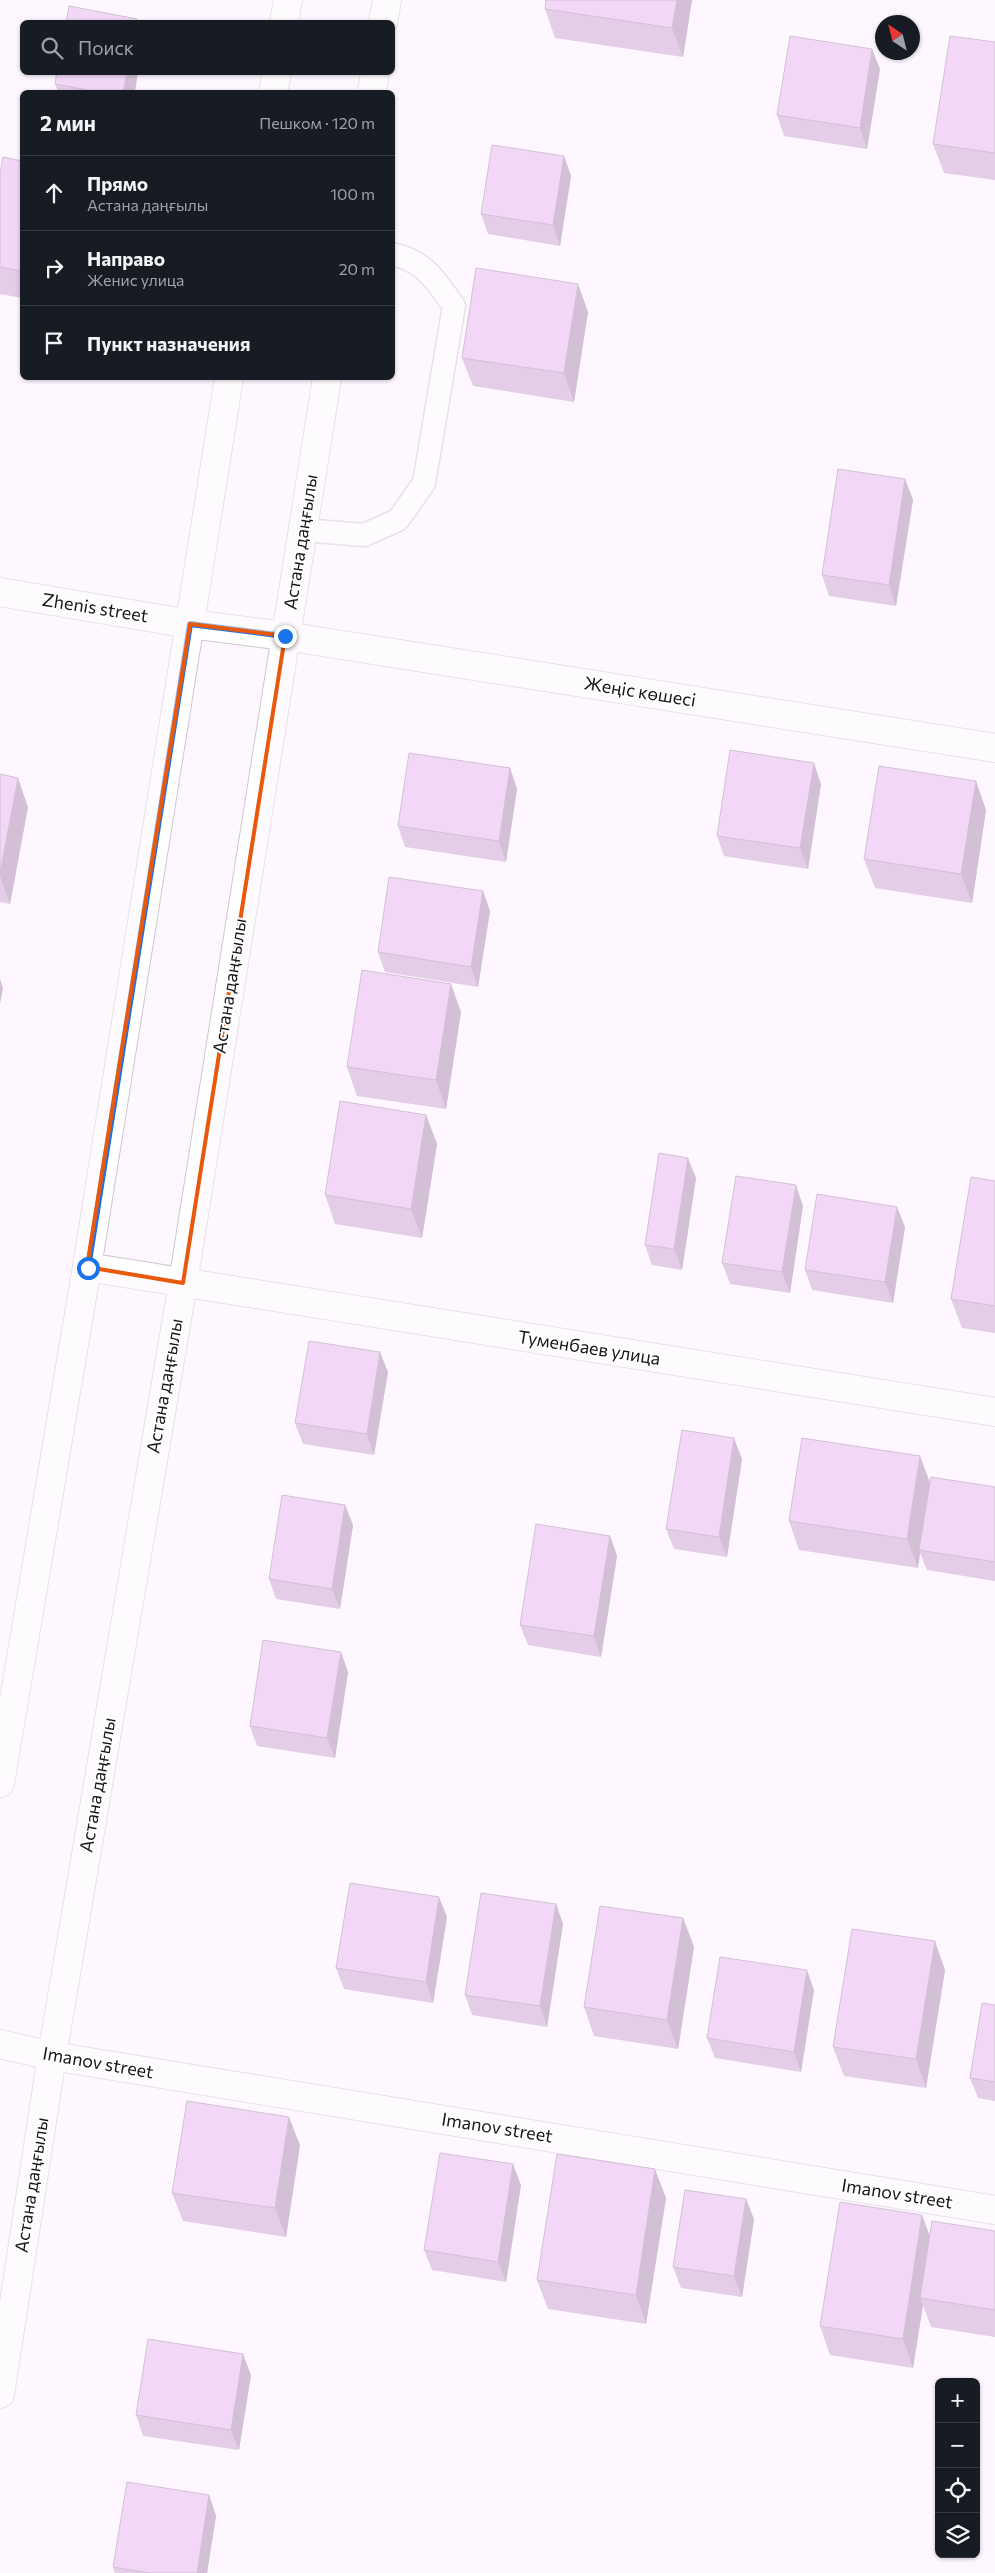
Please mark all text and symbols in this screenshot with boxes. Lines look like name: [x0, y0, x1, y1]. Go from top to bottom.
north arrow: [875, 15, 920, 60]
search box: [20, 20, 395, 75]
icon: search: [38, 34, 66, 62]
text: Поиск: [78, 36, 134, 59]
text: 2 мин: [40, 110, 96, 135]
text: Пешком · 120 m: [259, 113, 375, 132]
text: Прямо: [87, 172, 148, 195]
icon: ahead: [40, 179, 68, 207]
text: 100 m: [330, 184, 375, 203]
text: Астана даңғылы: [87, 195, 208, 214]
text: Направо: [87, 247, 165, 270]
icon: right: [40, 254, 68, 282]
text: 20 m: [339, 259, 375, 278]
text: Женис улица: [87, 270, 184, 289]
icon: arrive: [40, 329, 68, 357]
text: Пункт назначения: [87, 332, 250, 355]
street label: Астана даңғылы: [278, 473, 322, 611]
street label: Zhenis street: [41, 588, 150, 626]
route end: [274, 625, 297, 648]
street label: Жеңіс көшесі: [583, 671, 698, 711]
street label: Астана даңғылы: [207, 917, 251, 1055]
route start: [77, 1257, 100, 1280]
street label: Астана даңғылы: [141, 1317, 187, 1455]
street label: Туменбаев улица: [516, 1325, 662, 1369]
street label: Астана даңғылы: [74, 1716, 120, 1854]
street label: Imanov street: [41, 2041, 155, 2083]
street label: Imanov street: [440, 2107, 554, 2147]
street label: Астана даңғылы: [9, 2116, 53, 2254]
street label: Imanov street: [840, 2173, 954, 2213]
map controls: [935, 2378, 980, 2558]
button: +: [935, 2378, 980, 2423]
button: −: [935, 2423, 980, 2468]
button: locate: [935, 2468, 980, 2513]
button: layers: [935, 2513, 980, 2558]

